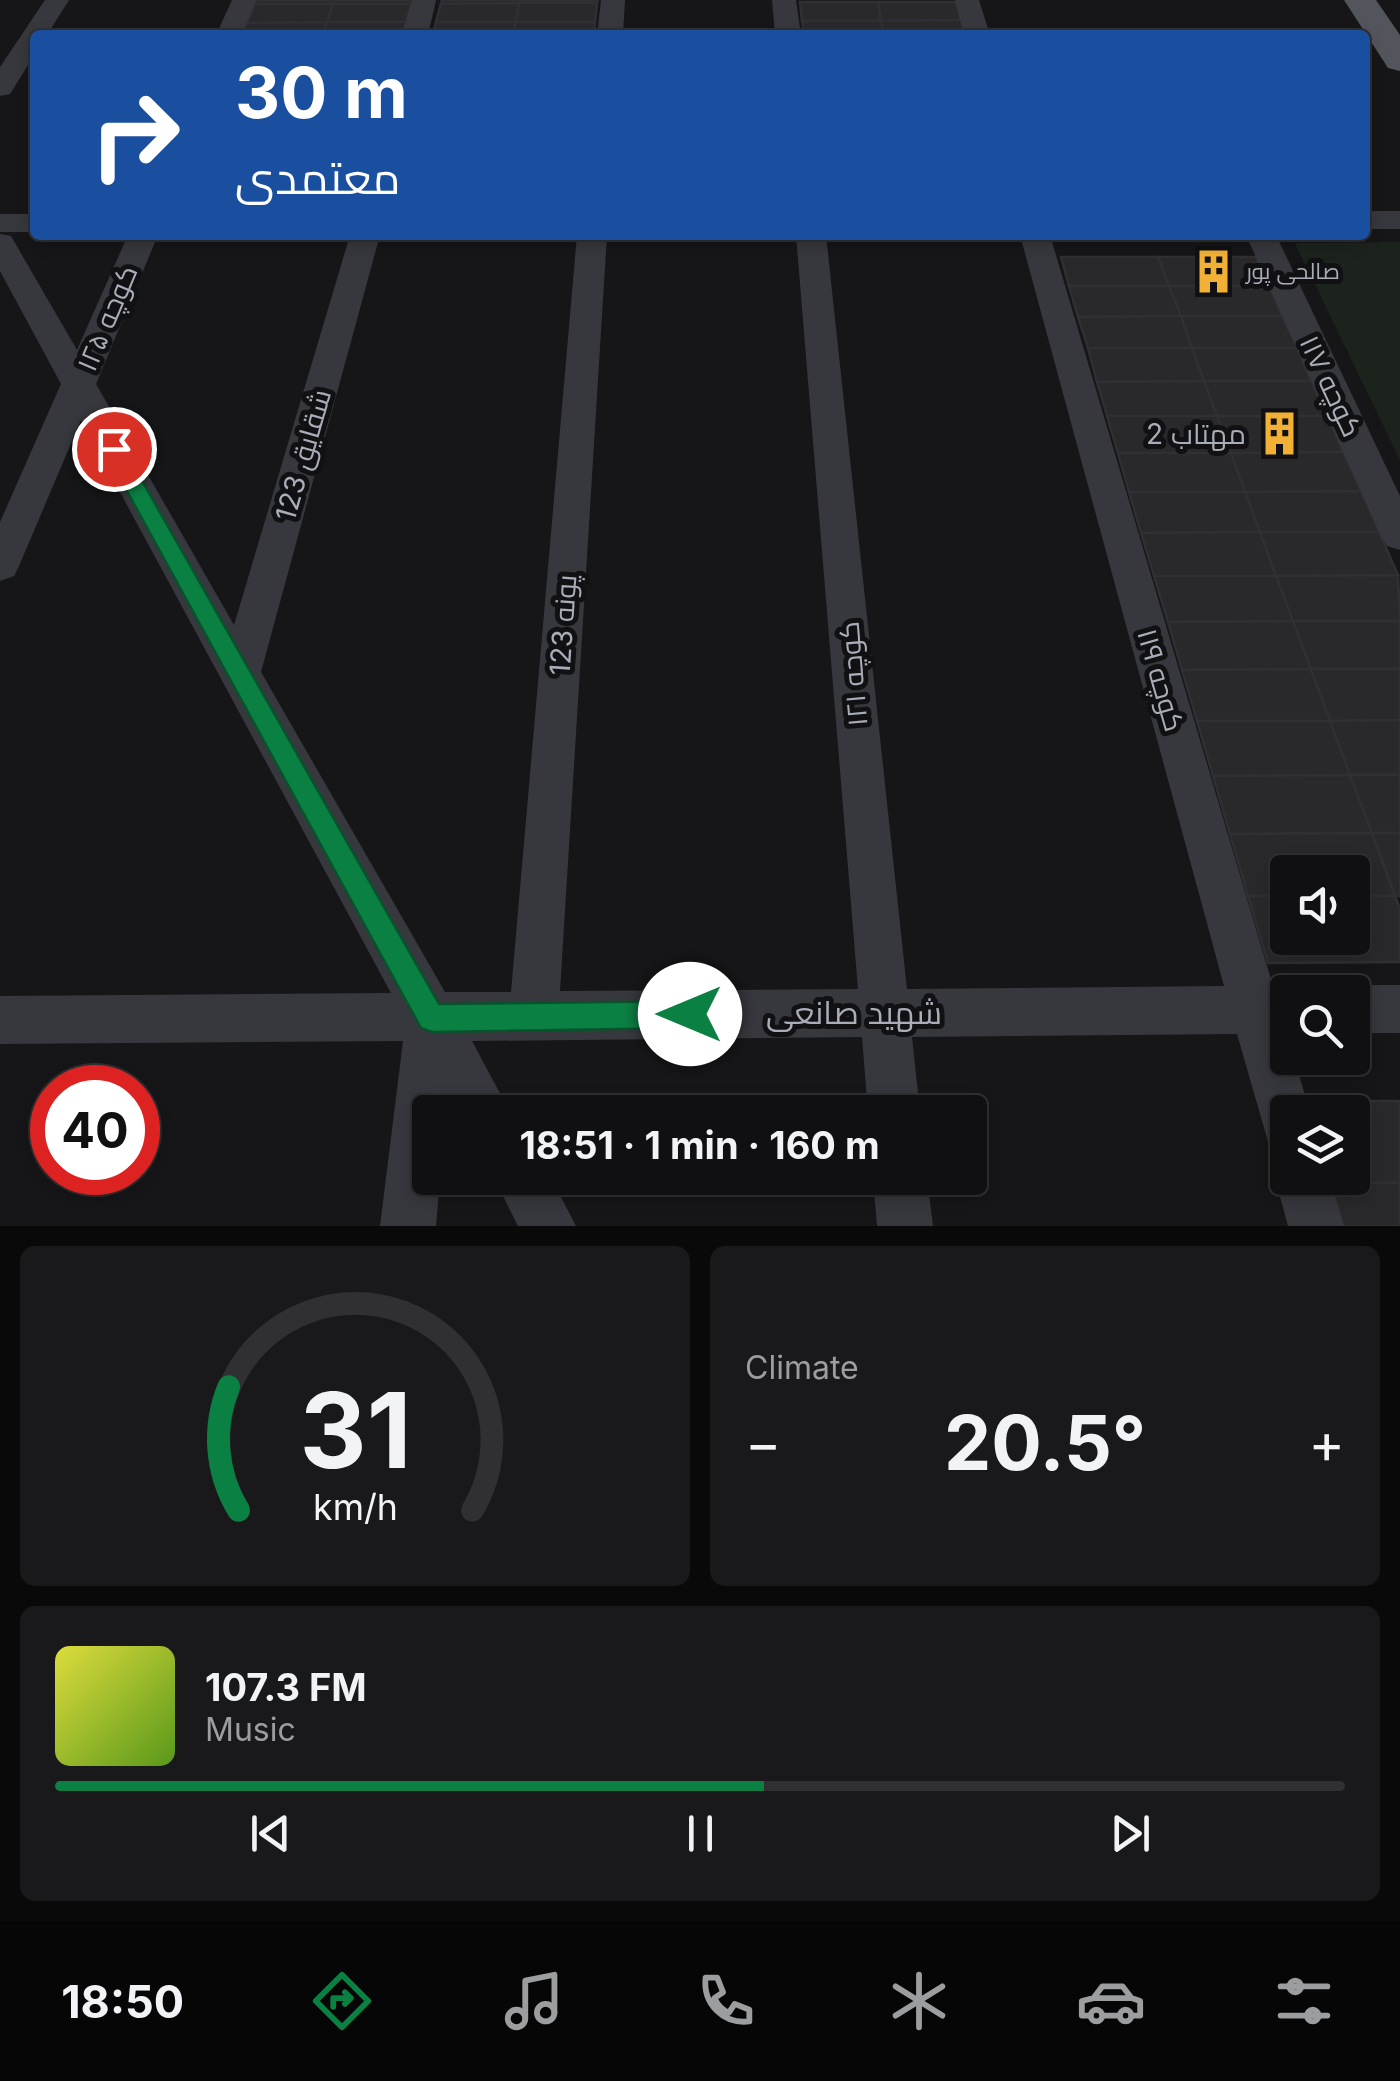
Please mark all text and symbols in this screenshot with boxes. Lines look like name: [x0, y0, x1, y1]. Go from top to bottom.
text: 30 m: [235, 50, 408, 135]
icon: right: [70, 70, 200, 200]
text: معتمدی: [235, 150, 401, 205]
building icon: صالحی پور: [1189, 247, 1237, 295]
place label: صالحی پور: [1244, 258, 1340, 286]
street label: کوچه ۱۲۵: [69, 260, 146, 377]
street label: کوچه ۱۱۷: [1291, 330, 1369, 443]
street label: 123 شقایق: [268, 385, 338, 525]
pin: [72, 407, 157, 492]
building icon: مهتاب 2: [1255, 410, 1303, 458]
place label: مهتاب 2: [1146, 417, 1246, 451]
icon: arrive: [87, 422, 142, 477]
street label: 123 پونه: [543, 573, 586, 677]
street label: کوچه ۱۲۱: [831, 620, 877, 728]
street label: کوچه ۱۱۹: [1128, 625, 1192, 736]
map controls: [1270, 855, 1370, 1195]
button: sound: [1270, 855, 1370, 955]
position arrow: [638, 962, 742, 1066]
button: search: [1270, 975, 1370, 1075]
street label: شهید صانعی: [766, 993, 942, 1032]
speed limit sign: 40: [30, 1065, 160, 1195]
button: layers: [1270, 1095, 1370, 1195]
text: 18:51 · 1 min · 160 m: [519, 1122, 880, 1168]
text: Climate: [745, 1348, 859, 1387]
text: 31: [299, 1367, 411, 1493]
text: 20.5°: [944, 1397, 1146, 1488]
text: −: [745, 1410, 781, 1476]
text: +: [1309, 1410, 1345, 1476]
text: km/h: [313, 1485, 397, 1529]
text: 107.3 FM: [205, 1664, 367, 1710]
text: Music: [205, 1710, 296, 1749]
icon: previous: [243, 1806, 298, 1861]
icon: pause: [673, 1806, 728, 1861]
icon: next: [1103, 1806, 1158, 1861]
icon: directions: [307, 1966, 377, 2036]
icon: music: [499, 1966, 569, 2036]
icon: phone: [691, 1966, 761, 2036]
icon: climate: [884, 1966, 954, 2036]
icon: car: [1076, 1966, 1146, 2036]
icon: filters: [1269, 1966, 1339, 2036]
text: 18:50: [61, 1974, 184, 2029]

